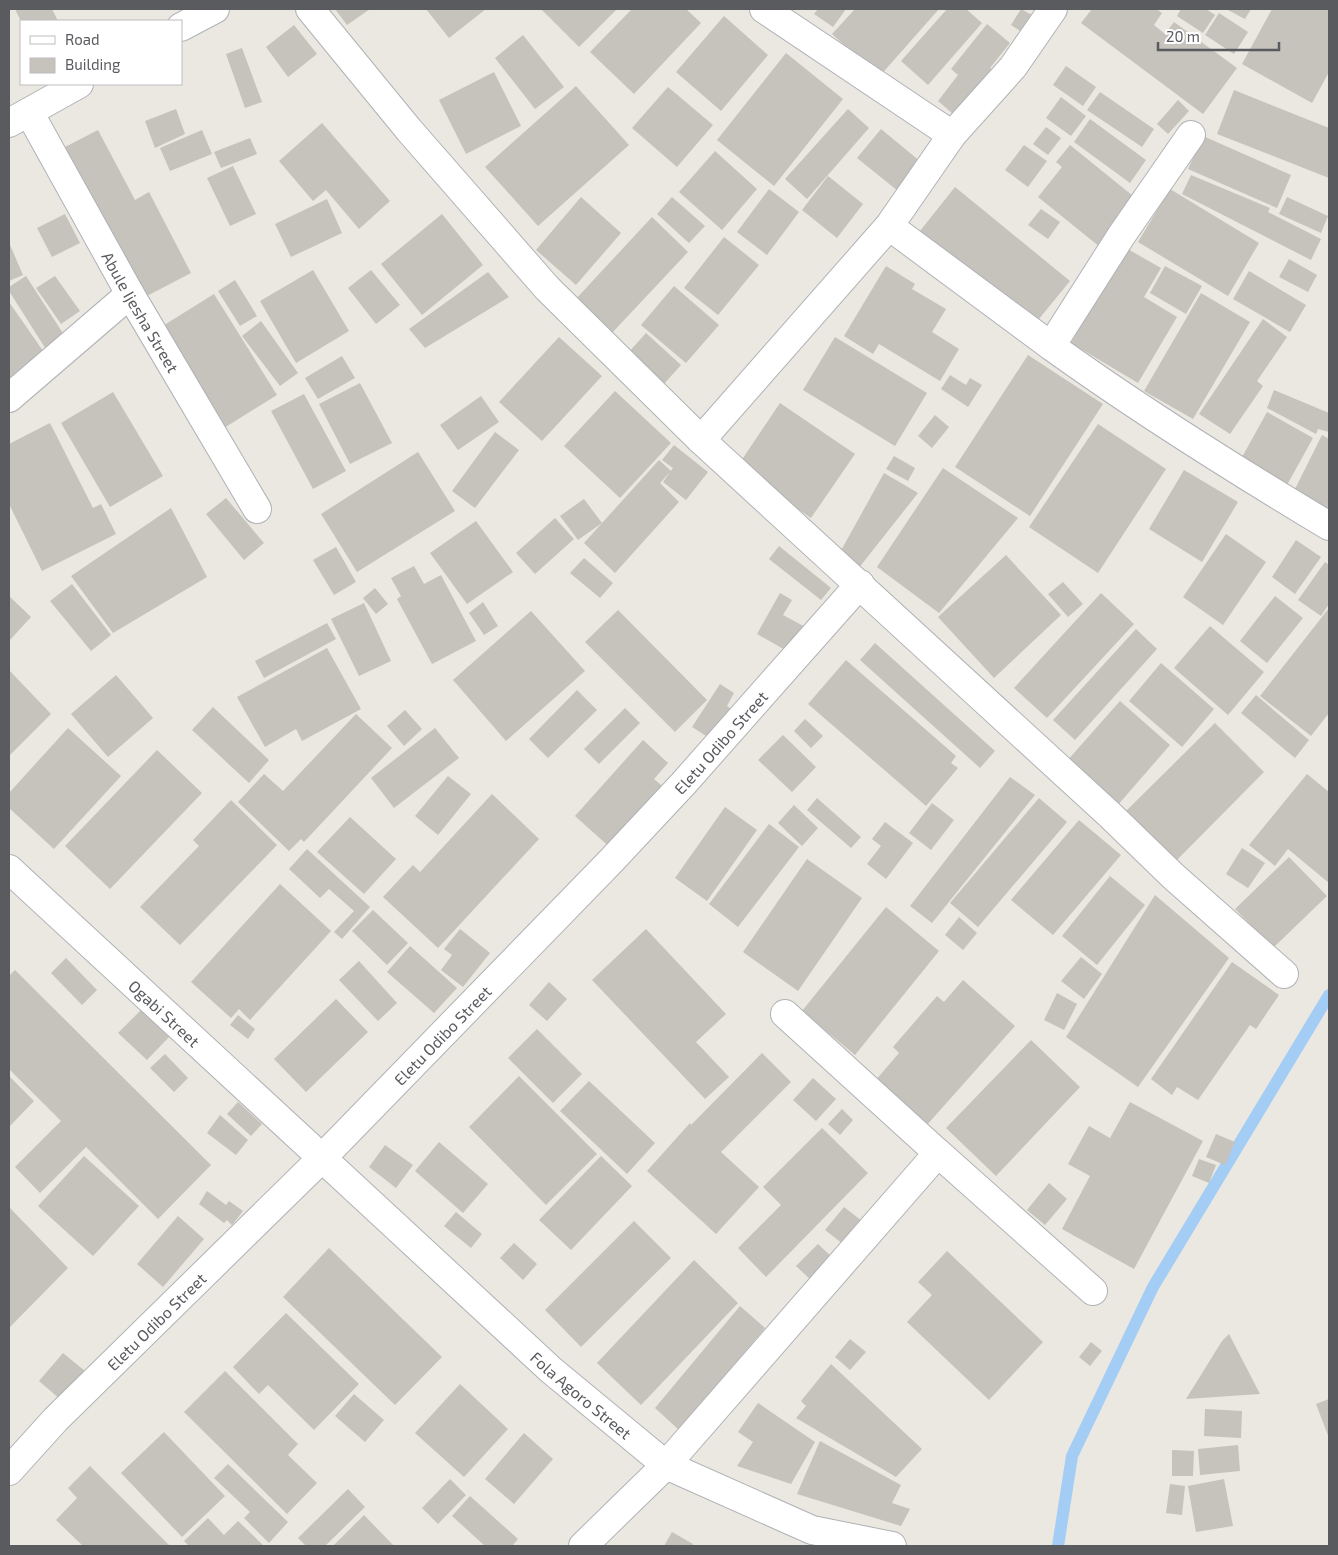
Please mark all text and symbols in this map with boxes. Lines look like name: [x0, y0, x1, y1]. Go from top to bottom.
legend: [20, 20, 182, 85]
scale bar: [1158, 20, 1279, 52]
text: 20 m: [1166, 27, 1200, 45]
text: Road: [65, 30, 100, 48]
text: Building: [65, 55, 121, 73]
street label: Abule Ijesha Street: [99, 248, 183, 375]
street label: Eletu Odibo Street: [670, 686, 771, 797]
street label: Ogabi Street: [125, 975, 204, 1050]
street label: Eletu Odibo Street: [389, 981, 495, 1088]
street label: Eletu Odibo Street: [102, 1268, 209, 1374]
street label: Fola Agoro Street: [527, 1347, 636, 1442]

